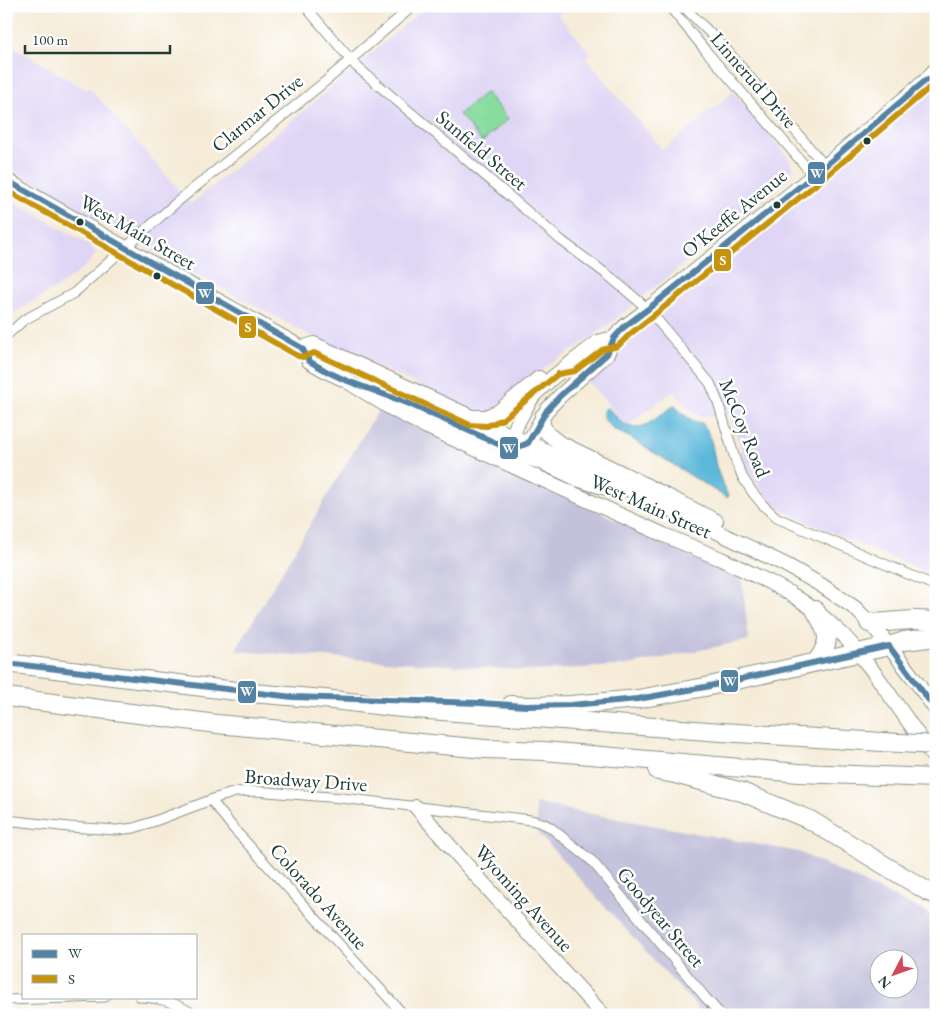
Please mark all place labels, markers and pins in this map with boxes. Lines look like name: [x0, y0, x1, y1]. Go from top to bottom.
unlabelled marker: [862, 136, 872, 146]
unlabelled marker: [772, 200, 782, 210]
unlabelled marker: [75, 217, 85, 227]
unlabelled marker: [152, 271, 162, 281]

